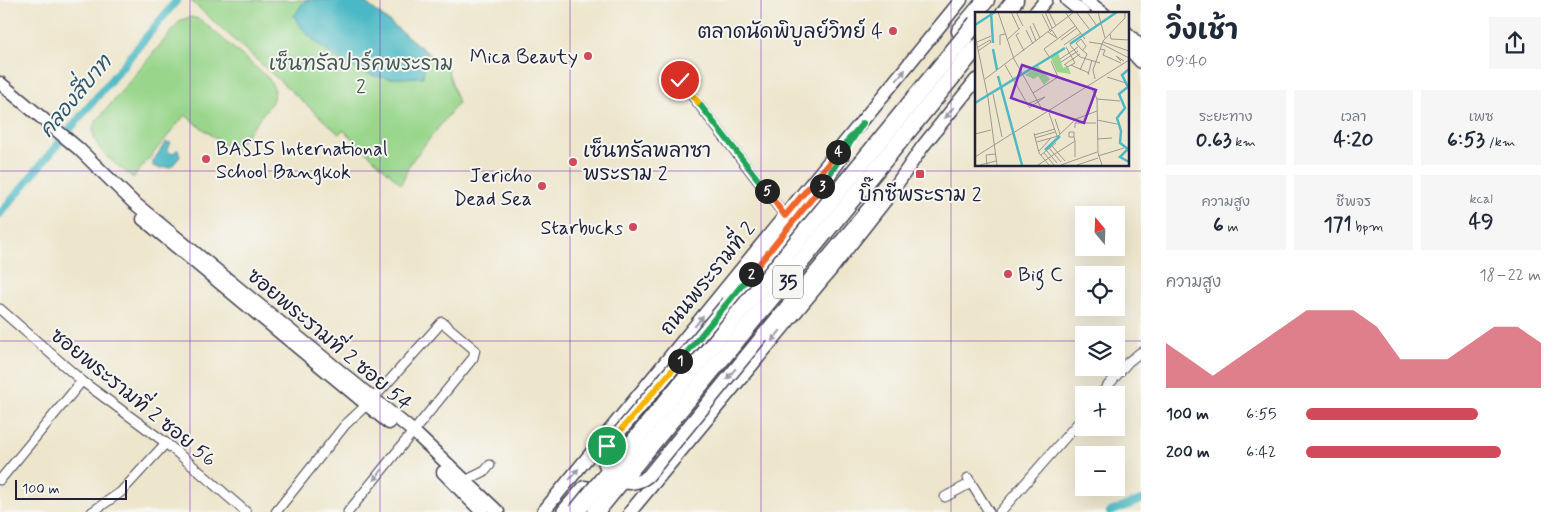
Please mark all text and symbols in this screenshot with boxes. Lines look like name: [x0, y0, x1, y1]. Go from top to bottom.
inset map: [975, 12, 1128, 166]
text: วิ่งเช้า: [1166, 13, 1238, 50]
button: share: [1489, 17, 1541, 69]
place label: ตลาดนัดพิบูลย์วิทย์ 4: [697, 18, 883, 47]
marker: ตลาดนัดพิบูลย์วิทย์ 4: [887, 25, 899, 37]
place label: Mica Beauty: [470, 44, 578, 71]
water label: คลองสี่บาท: [28, 45, 119, 144]
park label: เซ็นทรัลปาร์คพระราม 2: [269, 50, 453, 101]
marker: Mica Beauty: [582, 50, 594, 62]
text: 09:40: [1166, 51, 1207, 72]
pin: [659, 59, 701, 101]
icon: check: [666, 66, 694, 94]
one-way arrow: [895, 69, 906, 82]
one-way arrow: [944, 106, 955, 119]
text: ระยะทาง: [1199, 108, 1253, 126]
text: เวลา: [1341, 108, 1366, 126]
text: เพซ: [1469, 108, 1494, 126]
text: 0.63: [1196, 126, 1232, 154]
text: 4:20: [1333, 126, 1374, 154]
text: 6:53: [1447, 126, 1485, 154]
text: km: [1232, 133, 1256, 151]
text: /km: [1485, 133, 1515, 151]
place label: BASIS International School Bangkok: [216, 136, 388, 186]
place label: เซ็นทรัลพลาซา พระราม 2: [583, 137, 711, 188]
pin: 4: [826, 140, 850, 164]
text: 4: [834, 143, 843, 161]
marker: BASIS International School Bangkok: [200, 153, 212, 165]
marker: เซ็นทรัลพลาซา พระราม 2: [567, 156, 579, 168]
place label: Jericho Dead Sea: [453, 163, 532, 213]
marker: บิ๊กซีพระราม 2: [914, 168, 926, 180]
pin: 3: [810, 174, 834, 198]
place label: บิ๊กซีพระราม 2: [858, 176, 982, 209]
text: 3: [819, 177, 826, 195]
pin: 5: [754, 178, 780, 204]
marker: Jericho Dead Sea: [536, 180, 548, 192]
text: 5: [763, 182, 772, 200]
text: kcal: [1469, 190, 1493, 208]
text: ความสูง: [1202, 193, 1250, 211]
text: ชีพจร: [1336, 193, 1371, 211]
north arrow: [1075, 206, 1125, 256]
map controls: [1075, 206, 1125, 496]
text: 49: [1469, 208, 1494, 236]
text: 6: [1213, 211, 1224, 239]
text: 171: [1323, 211, 1352, 239]
place label: Starbucks: [541, 215, 623, 242]
street label: ถนนพระรามที่ 2: [654, 217, 760, 339]
text: m: [1224, 218, 1239, 236]
text: bpm: [1352, 218, 1384, 236]
marker: Starbucks: [627, 221, 639, 233]
street label: ซอยพระรามที่ 2 ซอย 54: [241, 258, 422, 417]
pin: 2: [738, 262, 764, 286]
place label: Big C: [1018, 262, 1063, 291]
text: 18–22 m: [1479, 265, 1541, 286]
road number: 35: [773, 266, 803, 298]
button: locate: [1075, 266, 1125, 316]
marker: Big C: [1002, 268, 1014, 280]
text: ความสูง: [1166, 272, 1221, 293]
one-way arrow: [693, 315, 704, 328]
street label: ซอยพระรามที่ 2 ซอย 56: [44, 317, 226, 474]
button: layers: [1075, 326, 1125, 376]
one-way arrow: [771, 330, 781, 343]
pin: 1: [668, 348, 692, 374]
text: 1: [677, 352, 684, 370]
one-way arrow: [726, 367, 737, 380]
button: +: [1075, 386, 1125, 436]
text: 100 m: [1166, 404, 1209, 425]
text: 6:55: [1246, 404, 1277, 425]
pin: [586, 425, 628, 467]
icon: arrive: [593, 432, 621, 460]
text: 200 m: [1166, 442, 1210, 463]
text: 6:42: [1246, 442, 1276, 463]
button: −: [1075, 446, 1125, 496]
one-way arrow: [373, 468, 384, 481]
one-way arrow: [568, 468, 579, 481]
scale bar: [15, 477, 128, 500]
text: 100 m: [22, 480, 60, 498]

